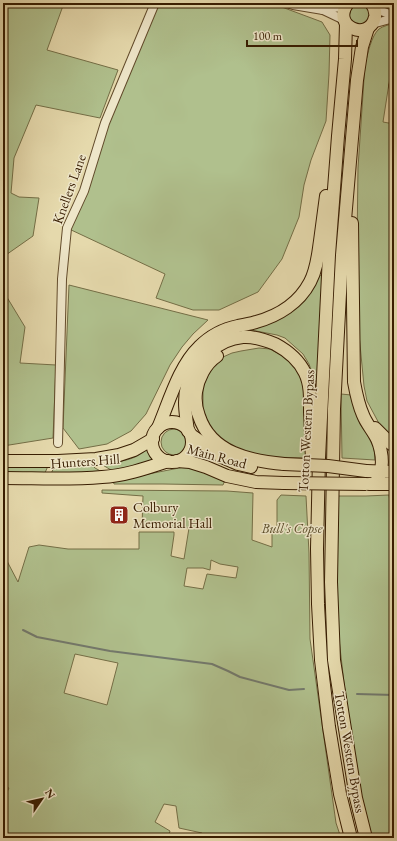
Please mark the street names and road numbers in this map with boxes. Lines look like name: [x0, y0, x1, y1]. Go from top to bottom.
street label: Knellers Lane: [48, 151, 90, 226]
street label: Totton Western Bypass: [294, 369, 318, 493]
street label: Main Road: [185, 439, 250, 473]
street label: Hunters Hill: [50, 450, 121, 472]
street label: Totton Western Bypass: [330, 690, 370, 815]

